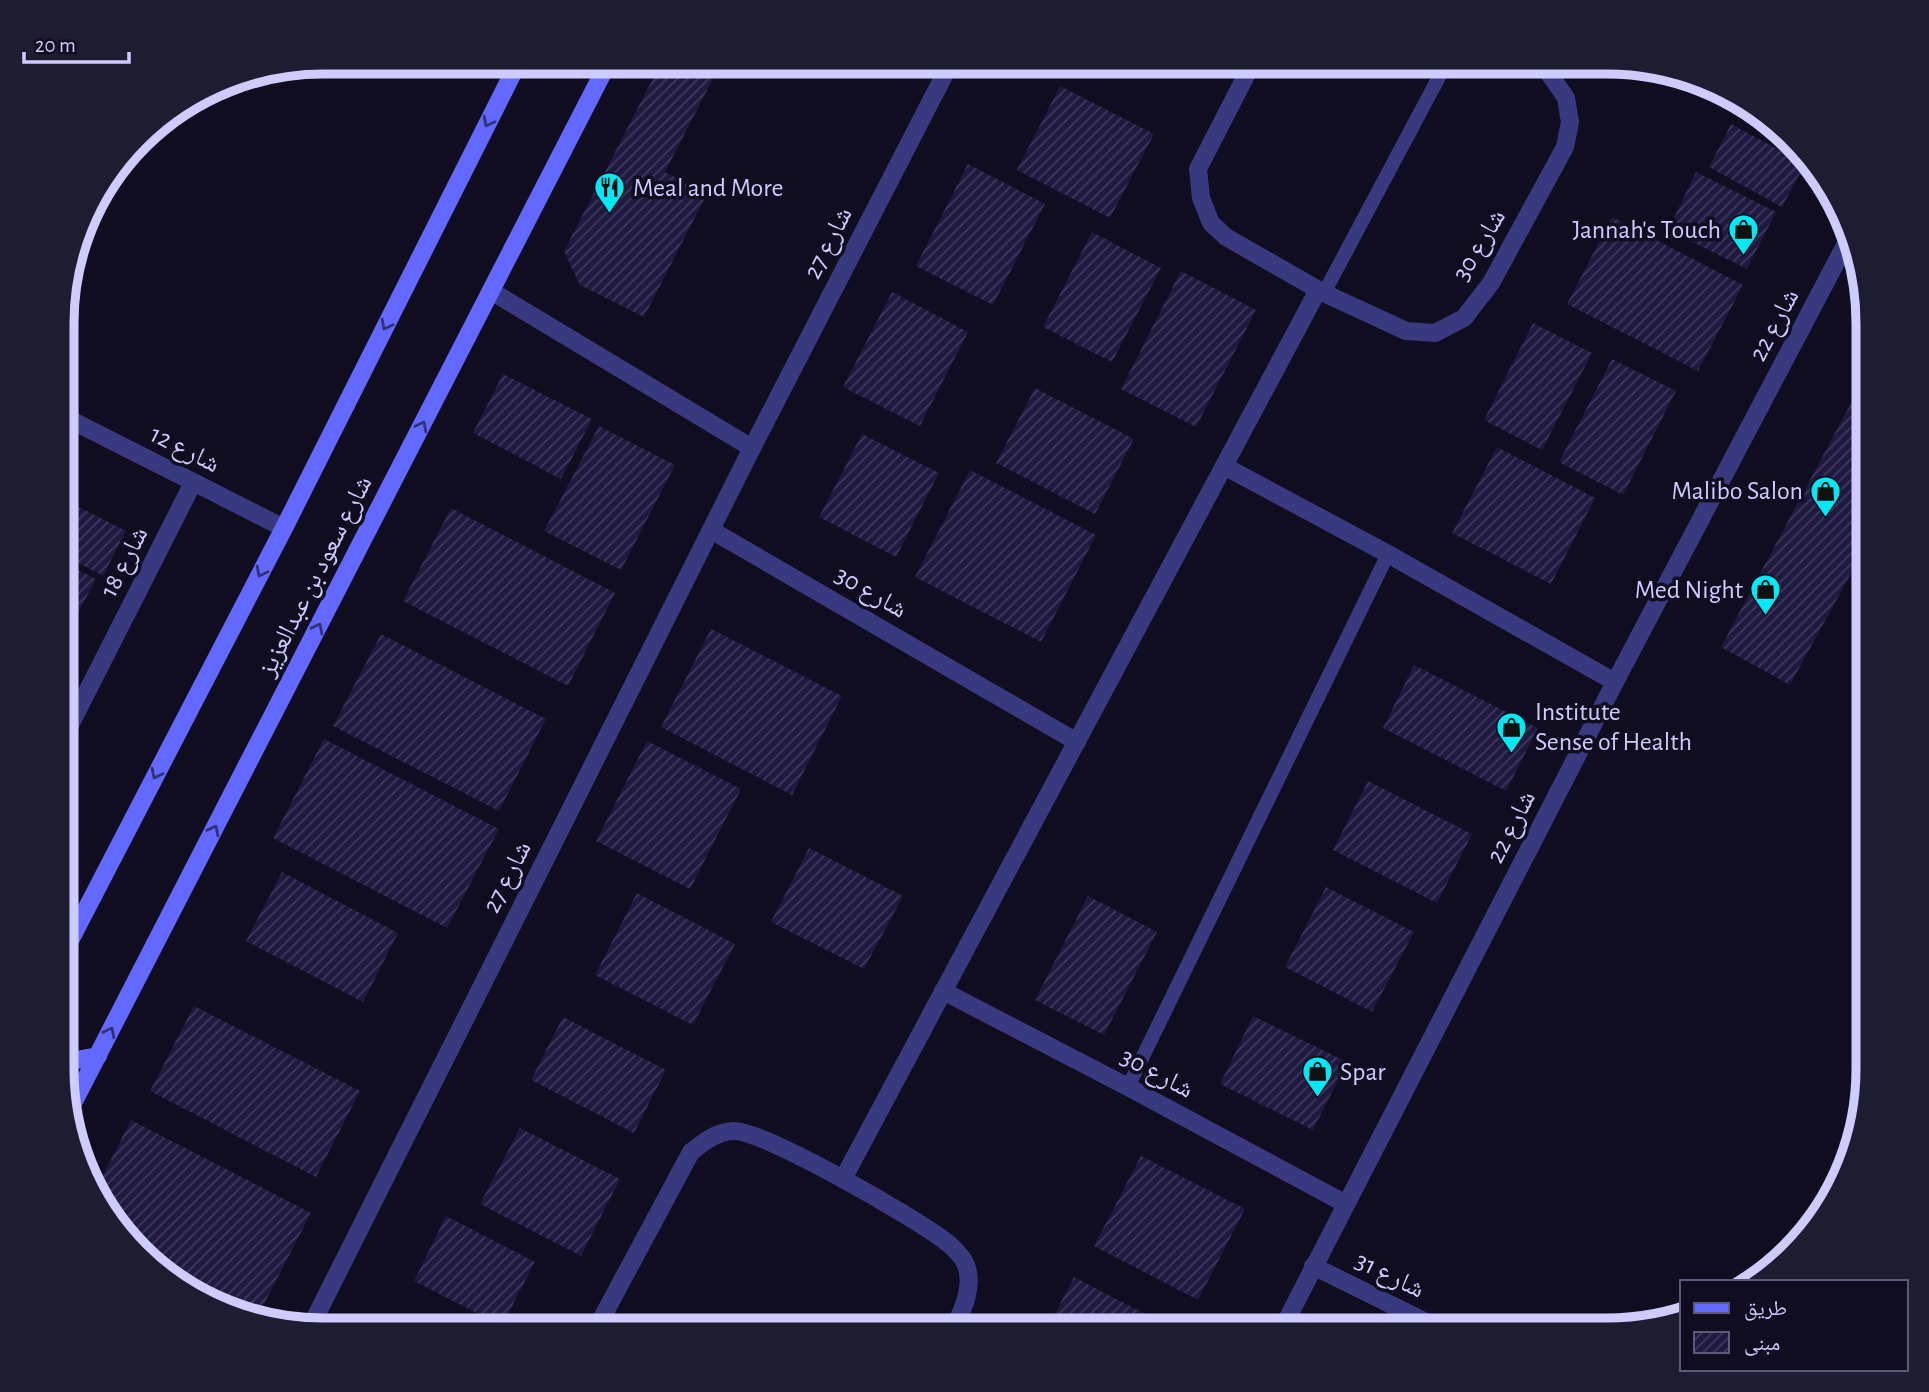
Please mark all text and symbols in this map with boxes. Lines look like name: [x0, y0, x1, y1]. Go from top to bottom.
scale bar: [24, 21, 130, 65]
text: 20 m: [35, 35, 76, 56]
one-way arrow: [483, 115, 497, 127]
restaurant icon: Meal and More: [593, 171, 627, 215]
place label: Meal and More: [633, 175, 784, 201]
street label: شارع 27: [799, 203, 859, 284]
street label: شارع 30: [1448, 205, 1512, 286]
shop icon: Jannah's Touch: [1727, 213, 1761, 257]
place label: Jannah's Touch: [1572, 217, 1721, 243]
street label: شارع 22: [1744, 285, 1805, 366]
one-way arrow: [380, 318, 394, 331]
one-way arrow: [414, 420, 428, 433]
street label: شارع 12: [145, 421, 224, 479]
street label: شارع سعود بن عبدالعزيز: [253, 472, 379, 682]
shop icon: Malibo Salon: [1809, 474, 1843, 518]
place label: Malibo Salon: [1671, 478, 1803, 504]
street label: شارع 18: [95, 523, 154, 602]
street label: شارع 30: [830, 561, 911, 625]
one-way arrow: [256, 565, 269, 577]
shop icon: Med Night: [1749, 573, 1783, 617]
place label: Med Night: [1635, 577, 1743, 603]
one-way arrow: [310, 623, 324, 635]
place label: Institute Sense of Health: [1535, 699, 1692, 755]
shop icon: Institute Sense of Health: [1495, 710, 1529, 754]
one-way arrow: [151, 767, 165, 779]
street label: شارع 22: [1482, 787, 1542, 868]
one-way arrow: [206, 825, 219, 837]
street label: شارع 27: [478, 837, 538, 918]
one-way arrow: [101, 1027, 115, 1039]
street label: شارع 30: [1115, 1043, 1198, 1105]
shop icon: Spar: [1300, 1055, 1334, 1099]
place label: Spar: [1340, 1059, 1386, 1085]
street label: شارع 31: [1350, 1247, 1429, 1305]
legend: [1680, 1280, 1908, 1371]
text: طريق: [1744, 1298, 1787, 1321]
text: مبنى: [1744, 1333, 1780, 1356]

